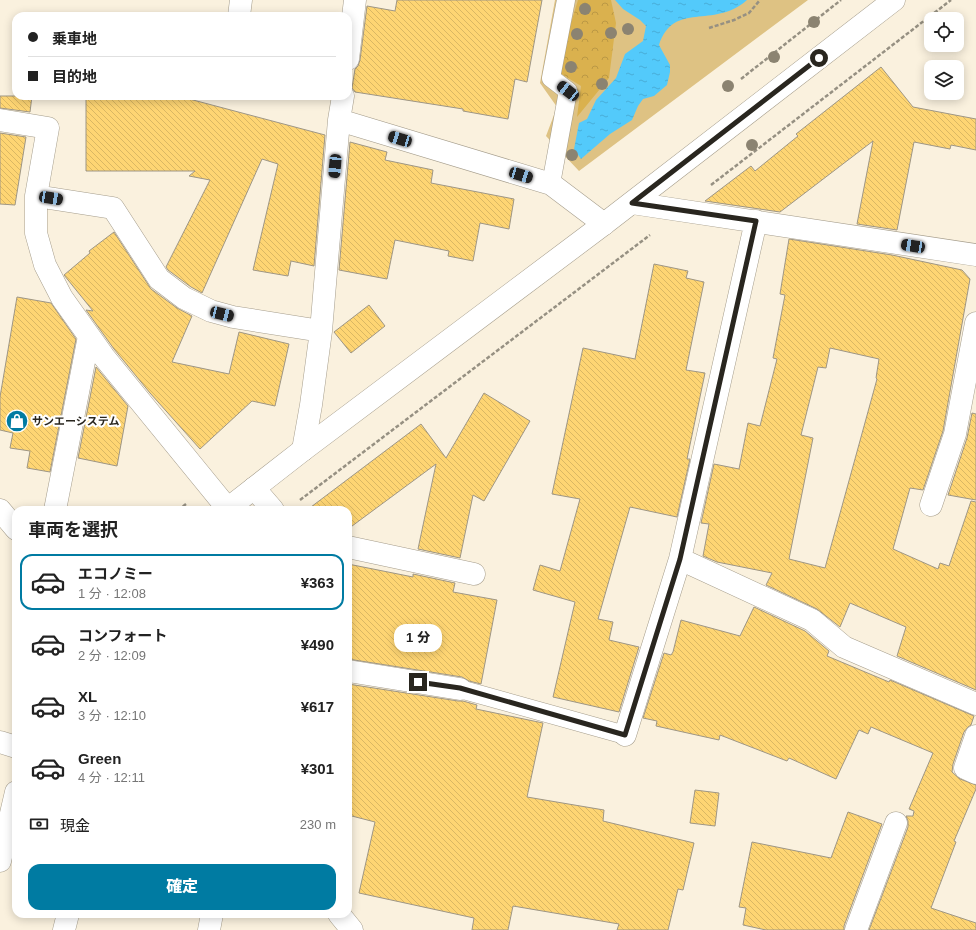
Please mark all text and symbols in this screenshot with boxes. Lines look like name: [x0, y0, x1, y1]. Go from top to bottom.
map controls: [924, 12, 964, 100]
button: locate: [924, 12, 964, 52]
text: 乗車地: [52, 30, 97, 47]
route start: [810, 49, 828, 67]
button: layers: [924, 60, 964, 100]
text: 目的地: [52, 68, 97, 85]
car: [555, 79, 581, 103]
car: [387, 130, 413, 148]
car: [328, 154, 342, 178]
car: [508, 166, 534, 184]
car: [38, 190, 64, 206]
car: [900, 238, 926, 254]
car: [209, 305, 235, 323]
shop icon: サンエーシステム: [4, 408, 30, 434]
place label: サンエーシステム: [32, 415, 119, 427]
text: 車両を選択: [28, 520, 118, 540]
icon: car: [30, 564, 66, 600]
text: エコノミー: [78, 565, 153, 582]
text: ¥363: [301, 574, 334, 591]
text: 1 分 · 12:08: [78, 586, 146, 601]
callout: 1 分: [394, 624, 442, 652]
icon: car: [30, 626, 66, 662]
text: コンフォート: [78, 627, 168, 644]
text: 1 分: [406, 630, 430, 645]
text: ¥490: [301, 636, 334, 653]
text: 2 分 · 12:09: [78, 648, 146, 663]
route end: [409, 673, 427, 691]
icon: car: [30, 688, 66, 724]
text: XL: [78, 688, 97, 705]
text: ¥617: [301, 698, 334, 715]
text: 3 分 · 12:10: [78, 708, 146, 723]
icon: car: [30, 750, 66, 786]
text: Green: [78, 750, 121, 767]
text: ¥301: [301, 760, 334, 777]
text: 4 分 · 12:11: [78, 770, 145, 785]
icon: cash: [28, 813, 50, 835]
text: 現金: [60, 817, 90, 834]
text: 230 m: [300, 817, 336, 832]
button: 確定: [28, 864, 336, 910]

